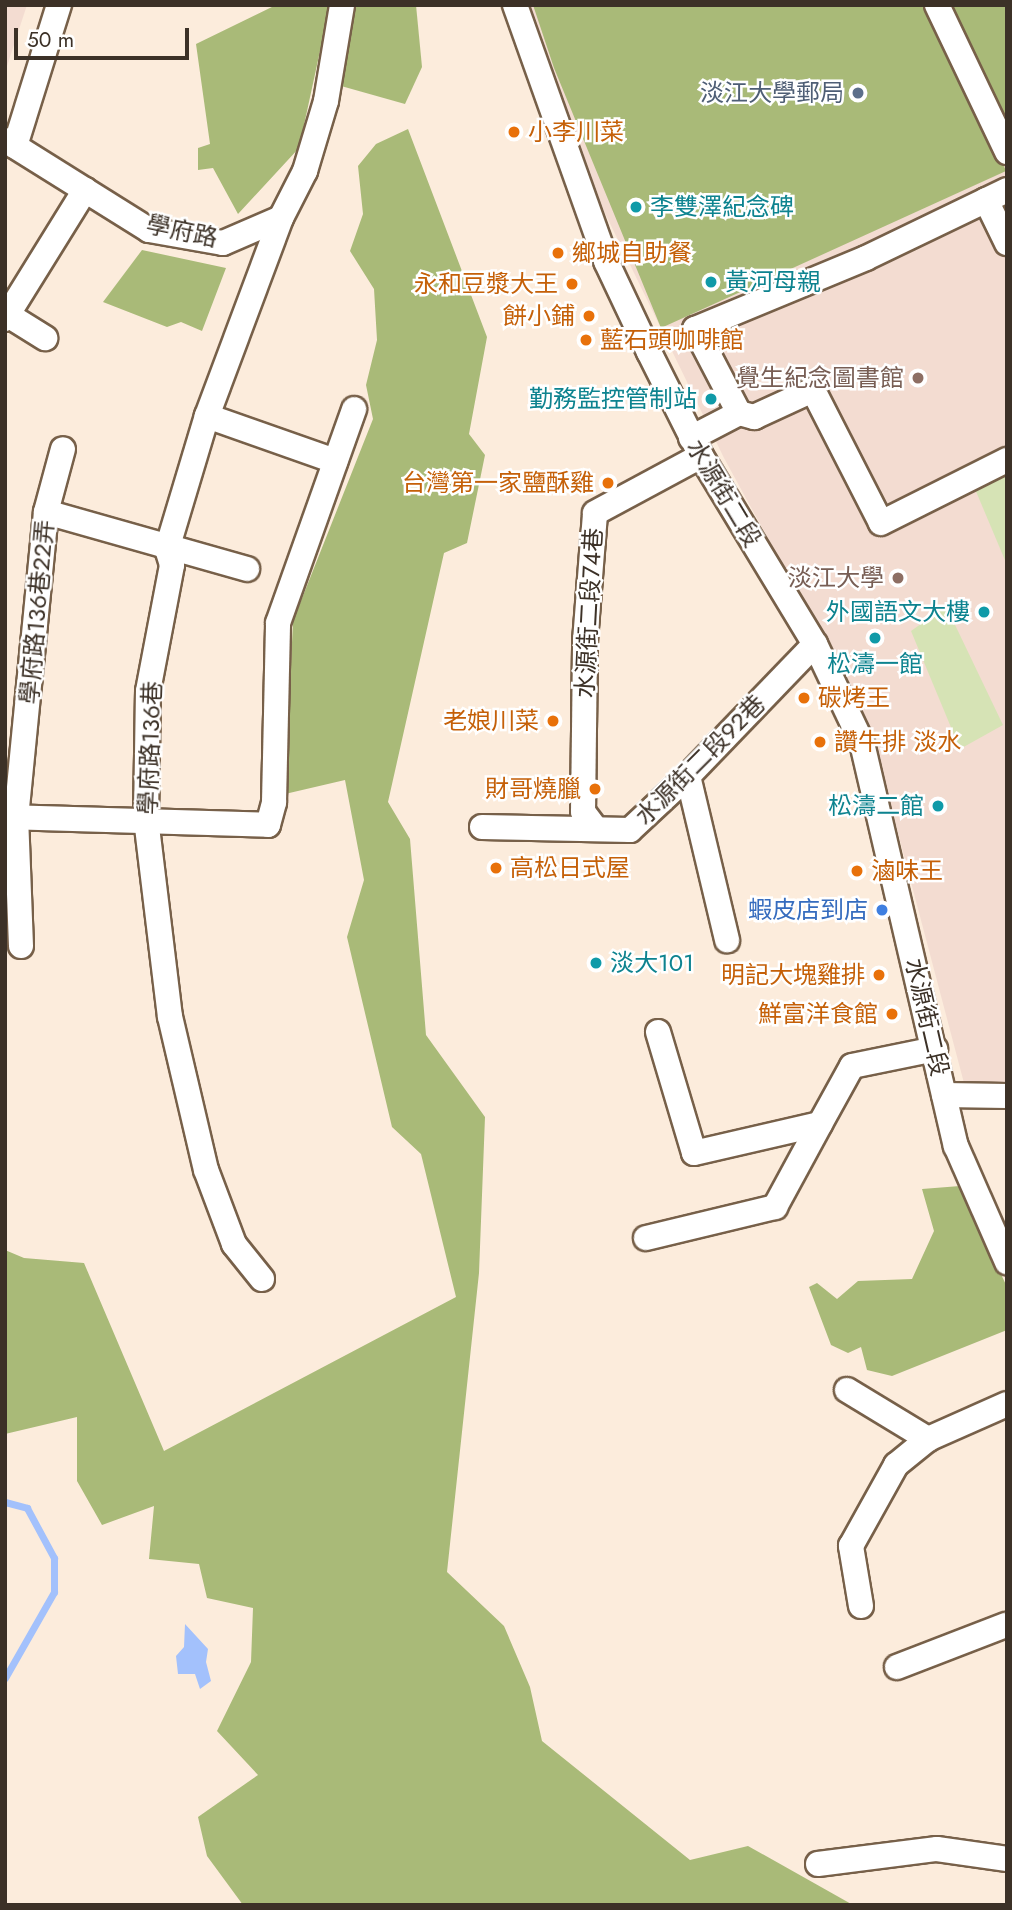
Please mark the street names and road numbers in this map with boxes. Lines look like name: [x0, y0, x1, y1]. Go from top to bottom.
street label: 學府路: [144, 209, 220, 253]
street label: 水源街二段: [681, 434, 767, 552]
street label: 學府路136巷22弄: [15, 519, 59, 705]
street label: 水源街二段74巷: [570, 527, 608, 699]
street label: 學府路136巷: [133, 681, 167, 815]
street label: 水源街二段92巷: [629, 689, 771, 831]
street label: 水源街二段: [899, 955, 955, 1079]

